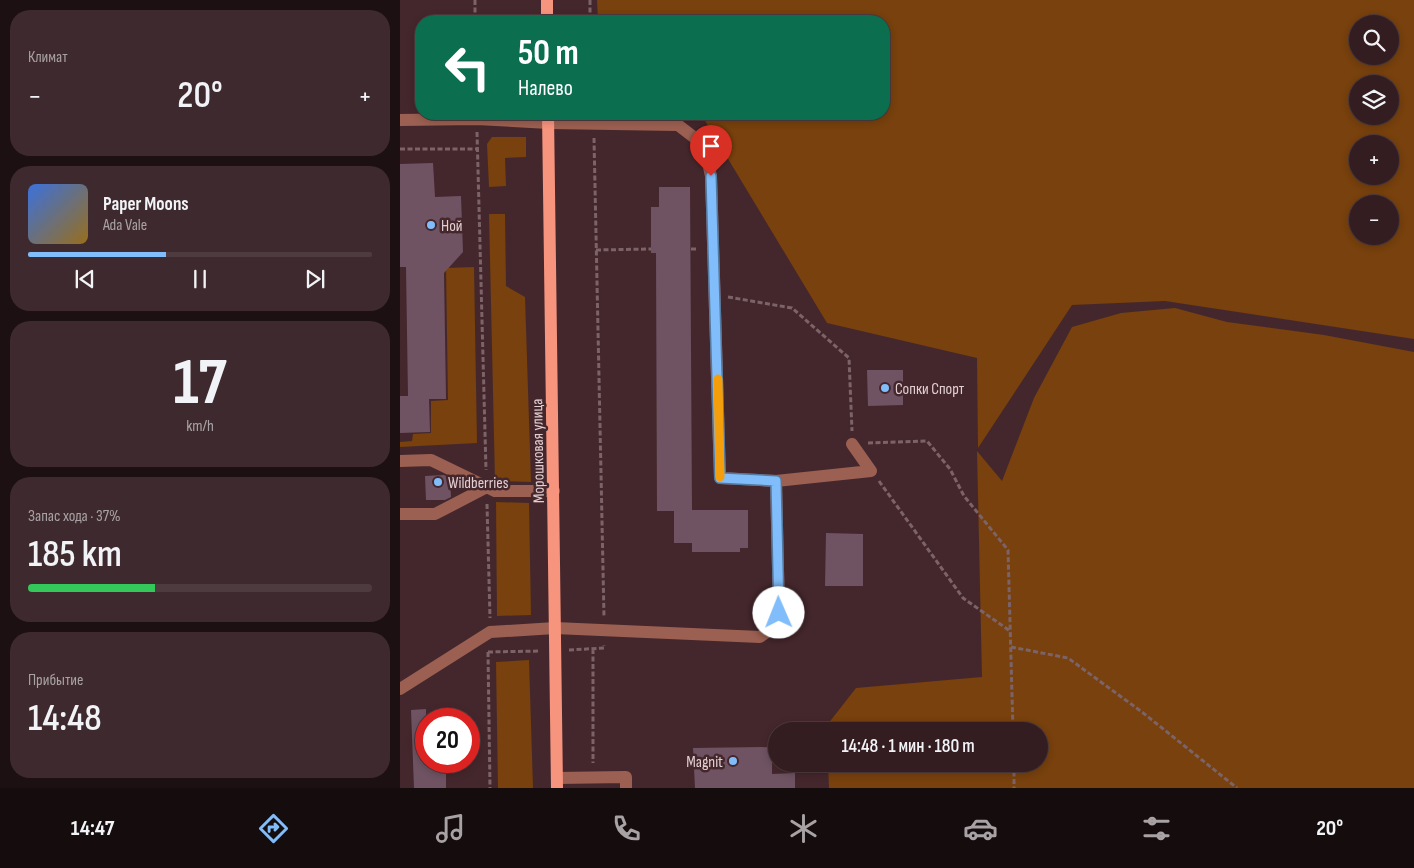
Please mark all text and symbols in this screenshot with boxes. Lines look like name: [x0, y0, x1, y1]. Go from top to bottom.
map controls: [1349, 15, 1399, 245]
button: search: [1349, 15, 1399, 65]
text: 50 m: [518, 32, 579, 75]
icon: left: [435, 35, 500, 100]
text: Климат: [28, 48, 68, 67]
text: 20°: [177, 73, 223, 118]
text: Налево: [518, 75, 573, 102]
button: layers: [1349, 75, 1399, 125]
text: −: [28, 80, 42, 113]
text: +: [358, 80, 372, 113]
pin: [690, 125, 732, 176]
icon: arrive: [697, 132, 725, 160]
button: +: [1349, 135, 1399, 185]
text: Paper Moons: [103, 193, 189, 216]
button: −: [1349, 195, 1399, 245]
text: Ada Vale: [103, 216, 147, 235]
place label: Ной: [441, 217, 462, 236]
marker: Ной: [425, 219, 437, 231]
icon: previous: [71, 265, 99, 293]
icon: pause: [186, 265, 214, 293]
icon: next: [301, 265, 329, 293]
text: 17: [173, 345, 227, 423]
place label: Сопки Спорт: [895, 380, 965, 399]
marker: Сопки Спорт: [879, 382, 891, 394]
street label: Морошковая улица: [528, 399, 549, 503]
text: km/h: [186, 417, 214, 436]
place label: Wildberriеs: [448, 474, 509, 493]
marker: Wildberriеs: [432, 476, 444, 488]
text: Запас хода · 37%: [28, 507, 121, 526]
text: 185 km: [28, 532, 122, 577]
position arrow: [752, 586, 804, 638]
text: Прибытие: [28, 671, 83, 690]
text: 14:48: [28, 696, 102, 741]
speed limit sign: 20: [415, 708, 480, 773]
text: 14:48 · 1 мин · 180 m: [841, 735, 975, 758]
place label: Magnit: [686, 753, 723, 772]
marker: Magnit: [727, 755, 739, 767]
icon: directions: [256, 811, 291, 846]
icon: music: [433, 811, 468, 846]
icon: phone: [609, 811, 644, 846]
icon: climate: [786, 811, 821, 846]
icon: car: [963, 811, 998, 846]
icon: filters: [1139, 811, 1174, 846]
text: 14:47: [71, 815, 114, 842]
text: 20°: [1316, 815, 1343, 842]

